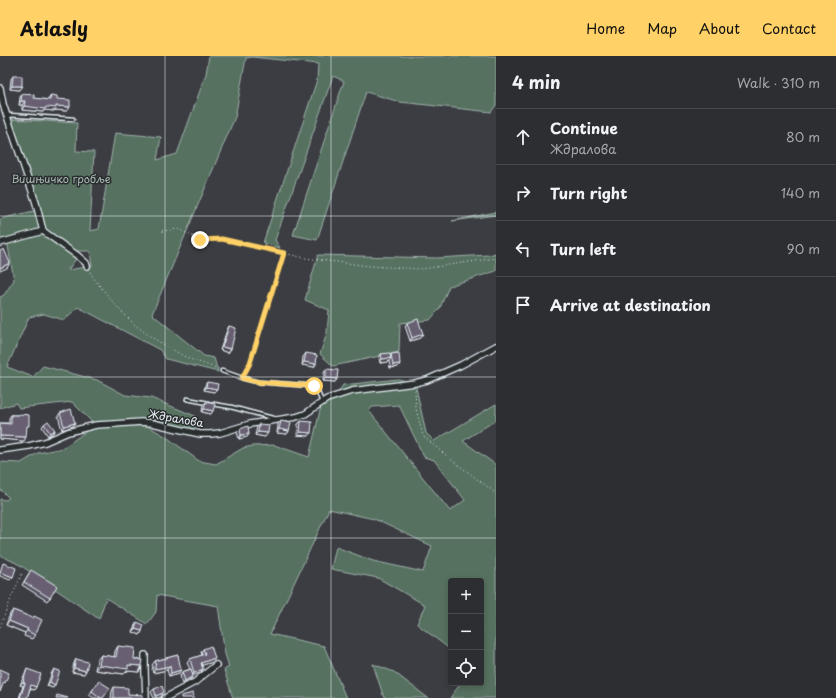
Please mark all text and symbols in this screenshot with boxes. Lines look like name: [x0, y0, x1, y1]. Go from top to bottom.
text: Atlasly: [20, 14, 88, 42]
text: Home: [586, 18, 625, 39]
text: Map: [647, 18, 677, 39]
text: About: [699, 18, 740, 39]
text: Contact: [762, 18, 816, 39]
text: 4 min: [512, 69, 560, 95]
text: Walk · 310 m: [737, 73, 820, 92]
text: Continue: [550, 116, 618, 139]
icon: ahead: [512, 126, 534, 148]
text: 80 m: [786, 127, 820, 146]
text: Ждралова: [550, 139, 616, 158]
park label: Вишњичко гробље: [11, 170, 111, 187]
text: Turn right: [550, 181, 627, 204]
icon: right: [512, 182, 534, 204]
text: 140 m: [781, 183, 820, 202]
route end: [191, 231, 209, 249]
text: Turn left: [550, 237, 616, 260]
icon: left: [512, 238, 534, 260]
text: 90 m: [787, 239, 820, 258]
text: Arrive at destination: [550, 293, 711, 316]
icon: arrive: [512, 294, 534, 316]
route start: [305, 377, 323, 395]
street label: Ждралова: [147, 405, 205, 431]
map controls: [448, 578, 484, 686]
button: +: [448, 578, 484, 614]
button: −: [448, 614, 484, 650]
button: locate: [448, 650, 484, 686]

